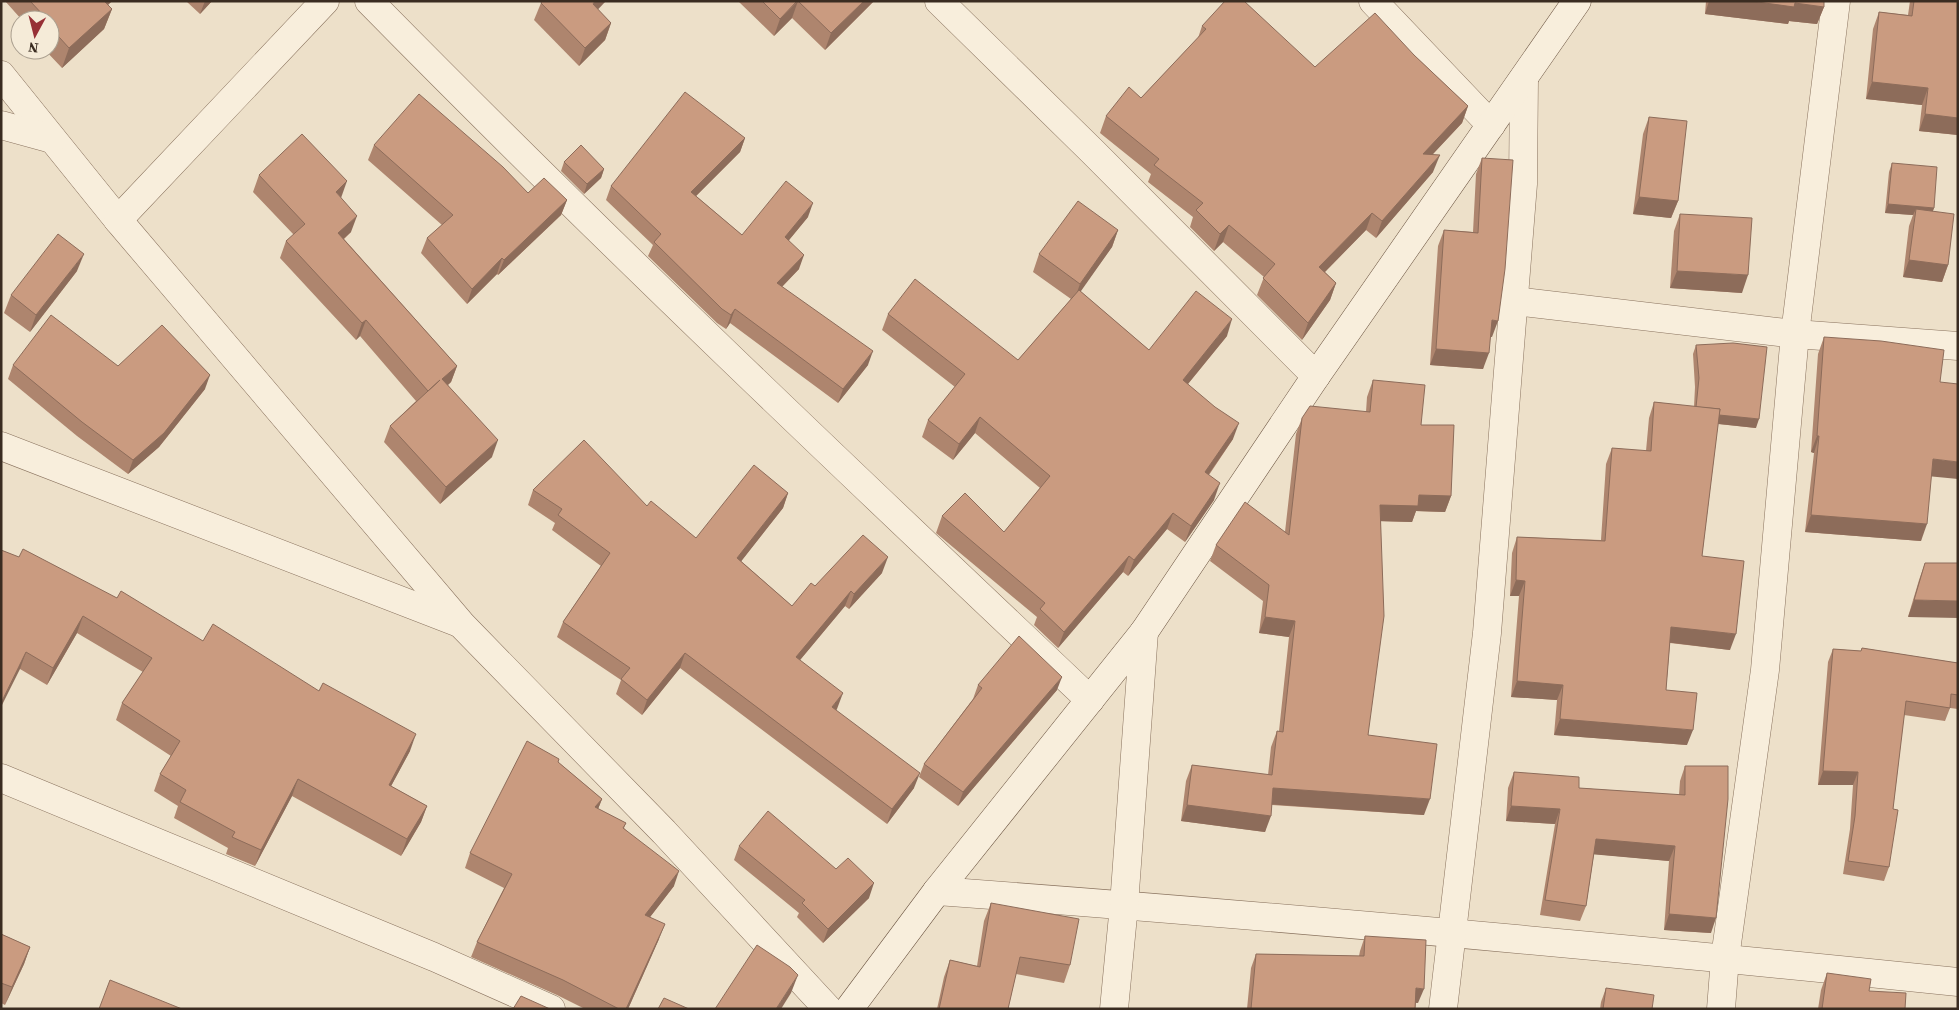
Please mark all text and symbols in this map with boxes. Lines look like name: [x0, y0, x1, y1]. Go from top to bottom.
north arrow: [10, 10, 60, 60]
text: N: [27, 37, 40, 58]

